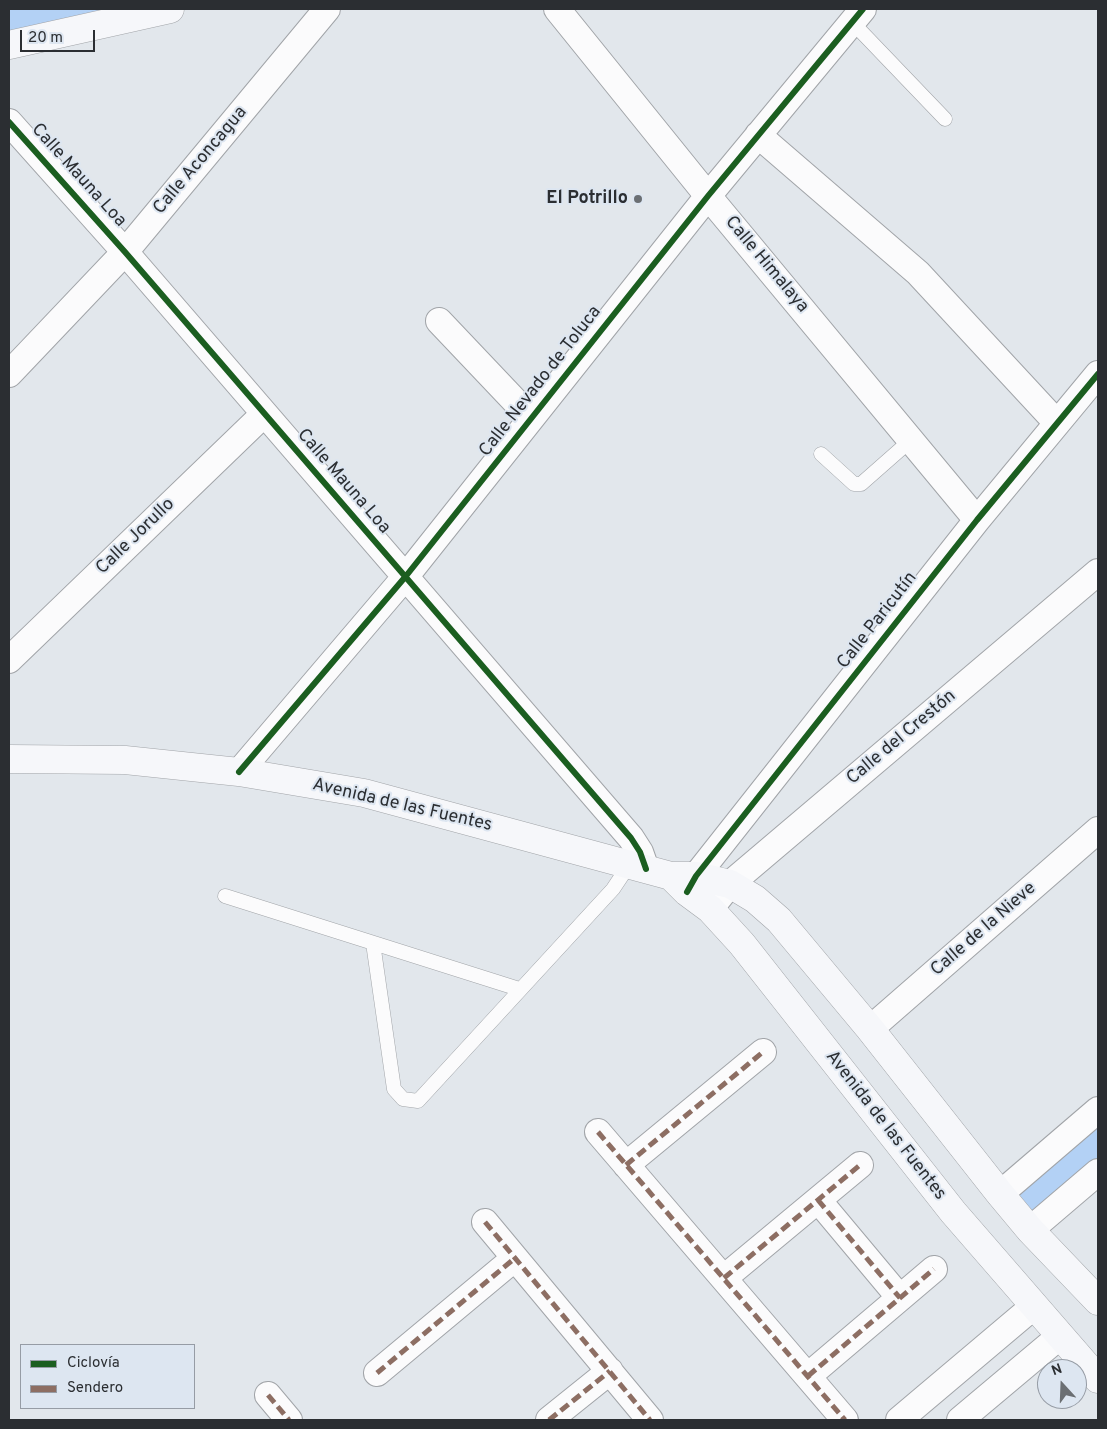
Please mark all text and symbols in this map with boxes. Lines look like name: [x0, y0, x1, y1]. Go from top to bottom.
scale bar: [22, 20, 98, 52]
text: 20 m: [28, 29, 63, 48]
street label: Calle Aconcagua: [150, 103, 252, 219]
street label: Calle Mauna Loa: [26, 120, 130, 232]
place label: El Potrillo: [546, 188, 628, 210]
marker: El Potrillo: [632, 193, 644, 205]
street label: Calle Himalaya: [719, 212, 813, 318]
street label: Calle Nevado de Toluca: [475, 302, 607, 462]
street label: Calle Mauna Loa: [292, 425, 394, 539]
street label: Calle Jorullo: [92, 494, 180, 580]
street label: Calle Paricutín: [833, 568, 923, 674]
street label: Calle del Crestón: [843, 686, 961, 790]
street label: Avenida de las Fuentes: [310, 775, 494, 837]
street label: Calle de la Nieve: [927, 878, 1041, 982]
street label: Avenida de las Fuentes: [820, 1047, 950, 1205]
legend: [20, 1344, 195, 1409]
text: Ciclovía: [67, 1354, 120, 1373]
north arrow: [1037, 1359, 1087, 1409]
text: N: [1049, 1361, 1065, 1380]
text: Sendero: [67, 1379, 123, 1398]

